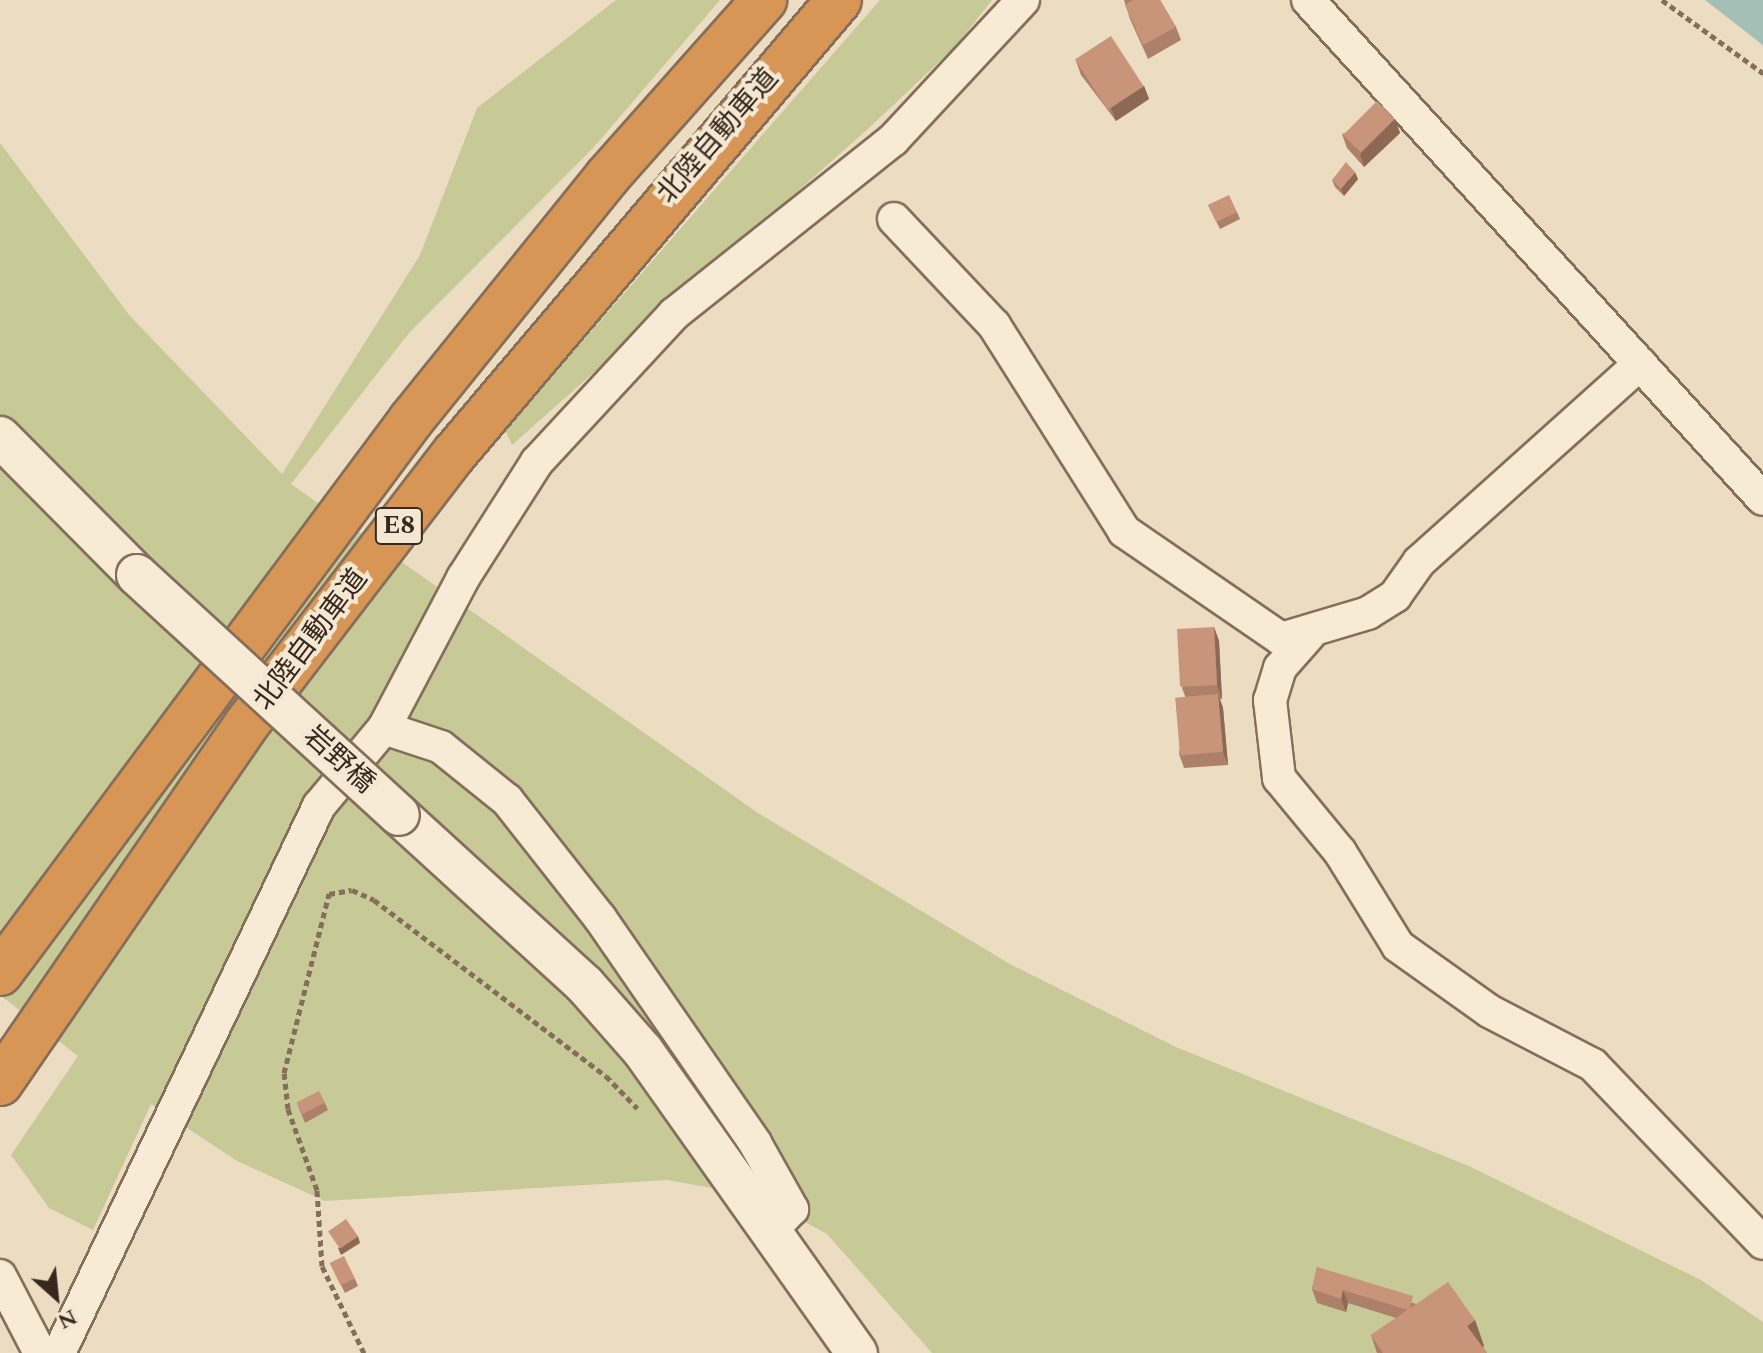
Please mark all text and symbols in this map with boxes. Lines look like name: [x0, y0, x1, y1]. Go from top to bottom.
street label: 北陸自動車道: [650, 62, 786, 210]
road number: E8: [373, 504, 425, 548]
street label: 北陸自動車道: [247, 563, 375, 717]
street label: 岩野橋: [297, 719, 381, 801]
north arrow: [16, 1257, 96, 1337]
text: N: [52, 1300, 83, 1338]

